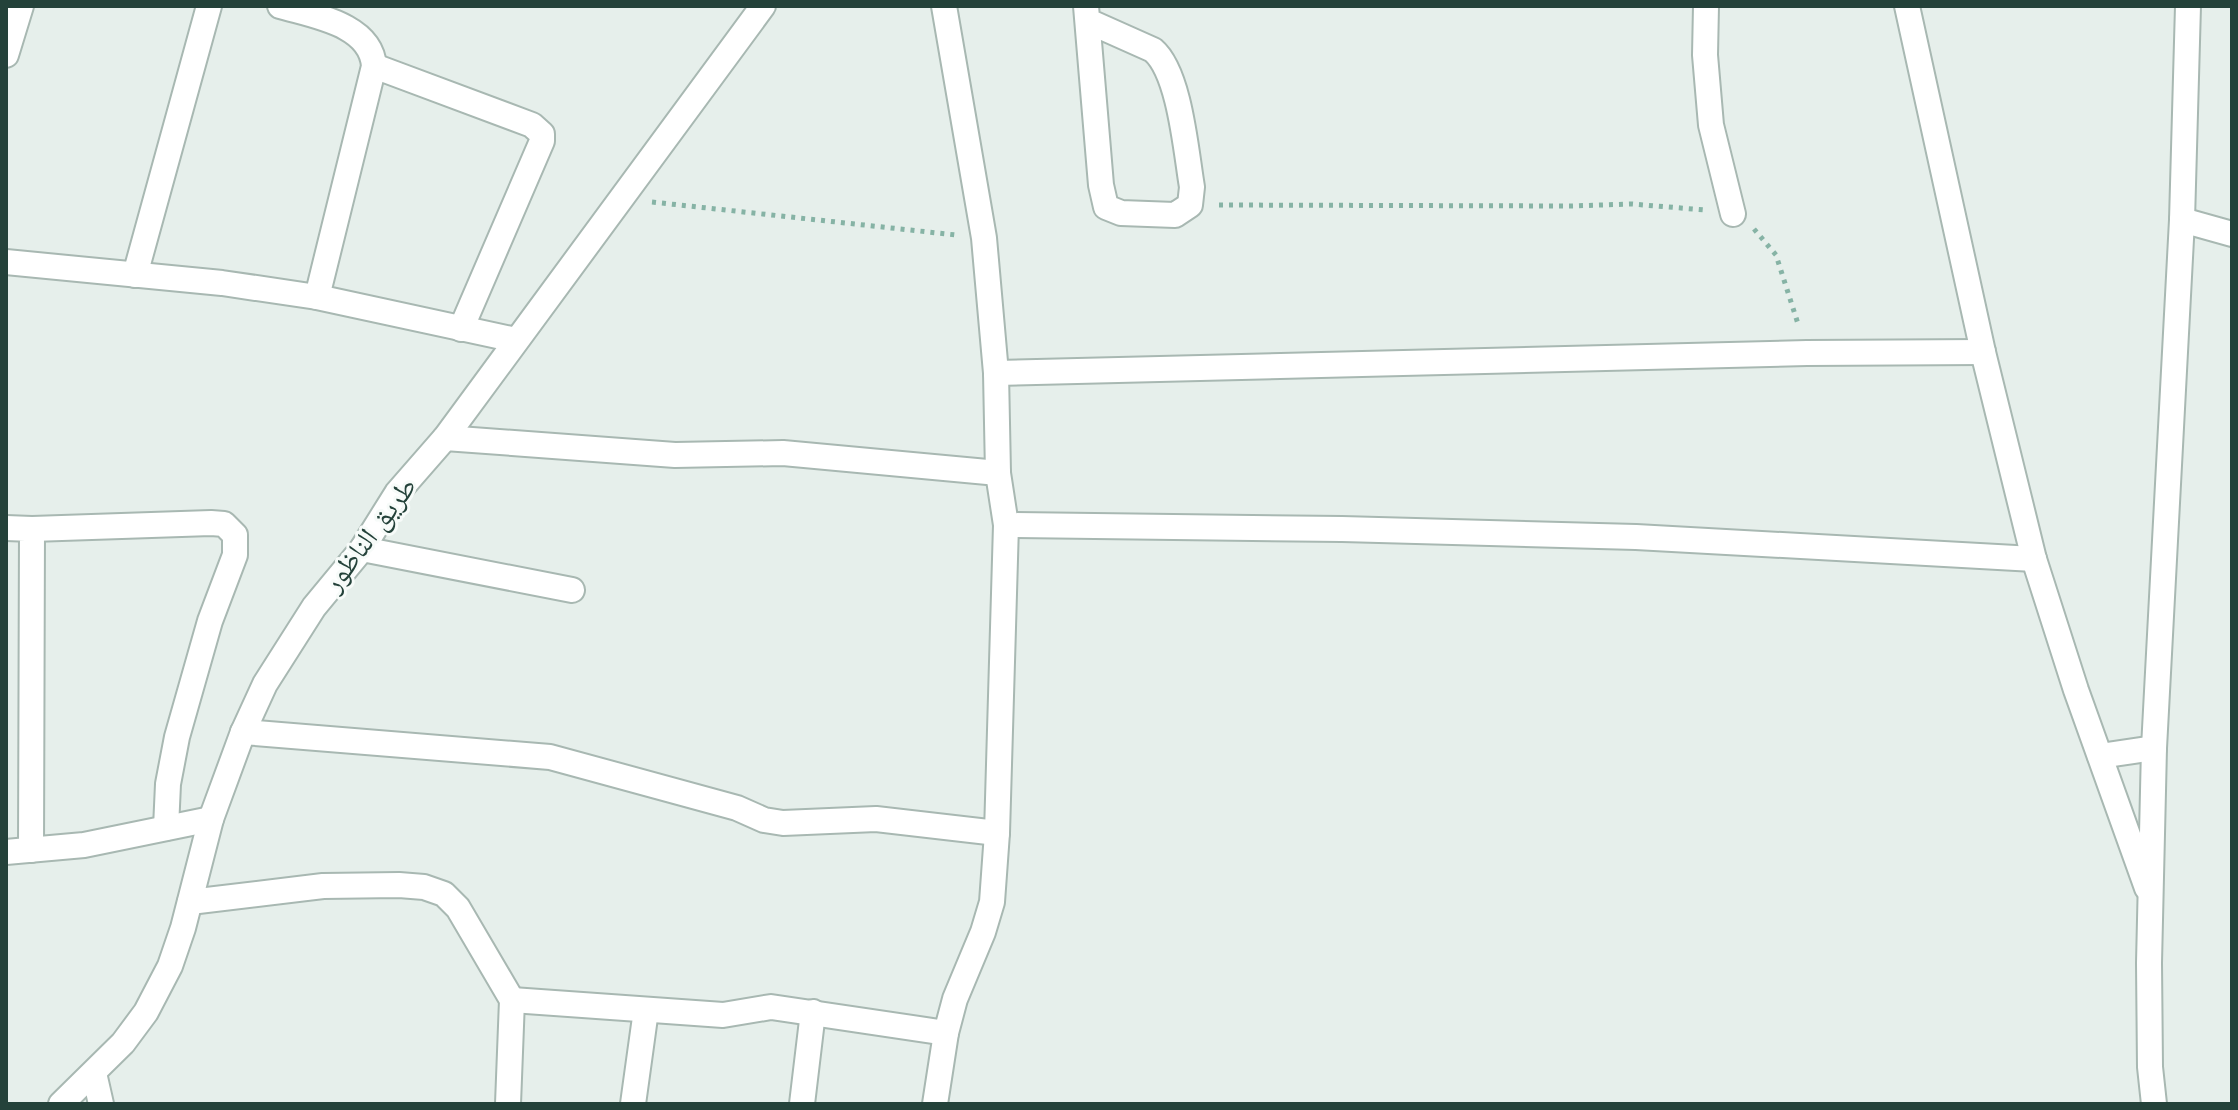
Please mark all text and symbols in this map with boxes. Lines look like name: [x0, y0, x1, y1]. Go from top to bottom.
street label: طريق الناظور: [312, 468, 424, 600]

